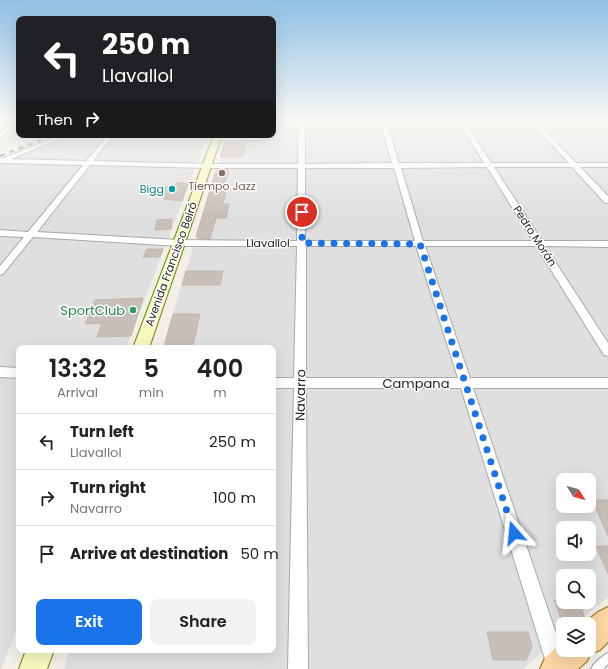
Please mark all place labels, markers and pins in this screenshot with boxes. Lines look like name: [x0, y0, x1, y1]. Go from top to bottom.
marker: Tiempo Jazz: [217, 168, 227, 178]
place label: Tiempo Jazz: [188, 178, 256, 194]
place label: Bigg: [140, 181, 164, 197]
marker: Bigg: [167, 184, 177, 194]
pin: [285, 195, 319, 229]
place label: SportClub: [60, 301, 125, 320]
marker: SportClub: [128, 305, 138, 315]

